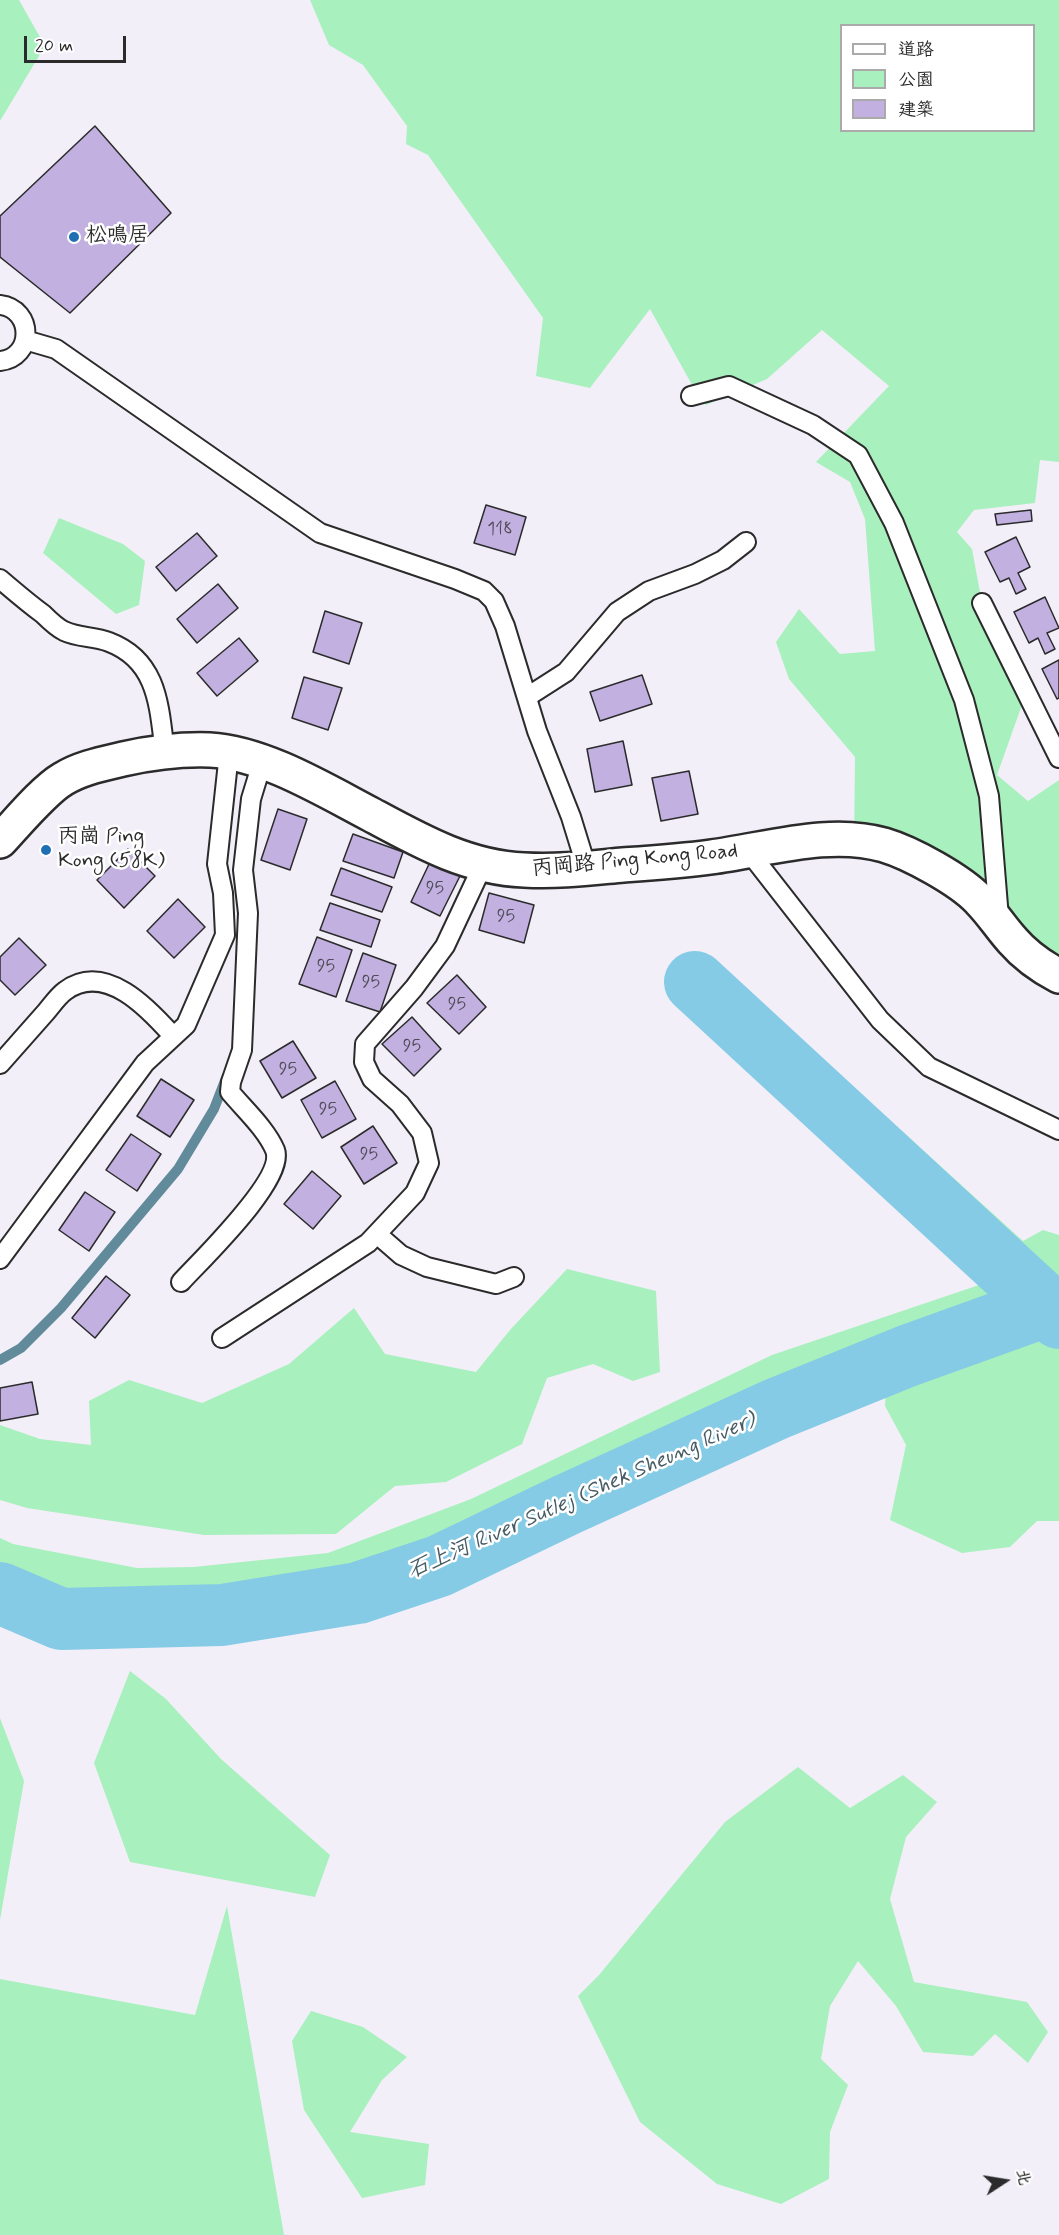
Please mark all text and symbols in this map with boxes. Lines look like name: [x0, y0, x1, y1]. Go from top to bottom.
scale bar: [27, 24, 129, 62]
legend: [840, 24, 1035, 132]
text: 20 m: [35, 34, 73, 58]
text: 道路: [898, 38, 934, 62]
text: 公園: [898, 68, 934, 92]
text: 建築: [898, 98, 934, 122]
place label: 松鳴居: [86, 224, 149, 250]
marker: 松鳴居: [67, 230, 81, 244]
house number: 118: [487, 519, 513, 541]
place label: 丙崗 Ping Kong (58K): [58, 825, 165, 875]
street label: 丙岡路 Ping Kong Road: [531, 839, 739, 883]
marker: 丙崗 Ping Kong (58K): [39, 843, 53, 857]
house number: 95: [426, 878, 444, 900]
house number: 95: [497, 906, 515, 928]
house number: 95: [317, 956, 335, 978]
house number: 95: [362, 972, 380, 994]
house number: 95: [448, 994, 466, 1016]
house number: 95: [403, 1036, 421, 1058]
house number: 95: [279, 1059, 297, 1081]
house number: 95: [319, 1099, 337, 1121]
house number: 95: [360, 1144, 378, 1166]
water label: 石上河 River Sutlej (Shek Sheung River): [404, 1408, 760, 1586]
north arrow: [975, 2151, 1035, 2211]
text: 北: [1011, 2167, 1035, 2187]

